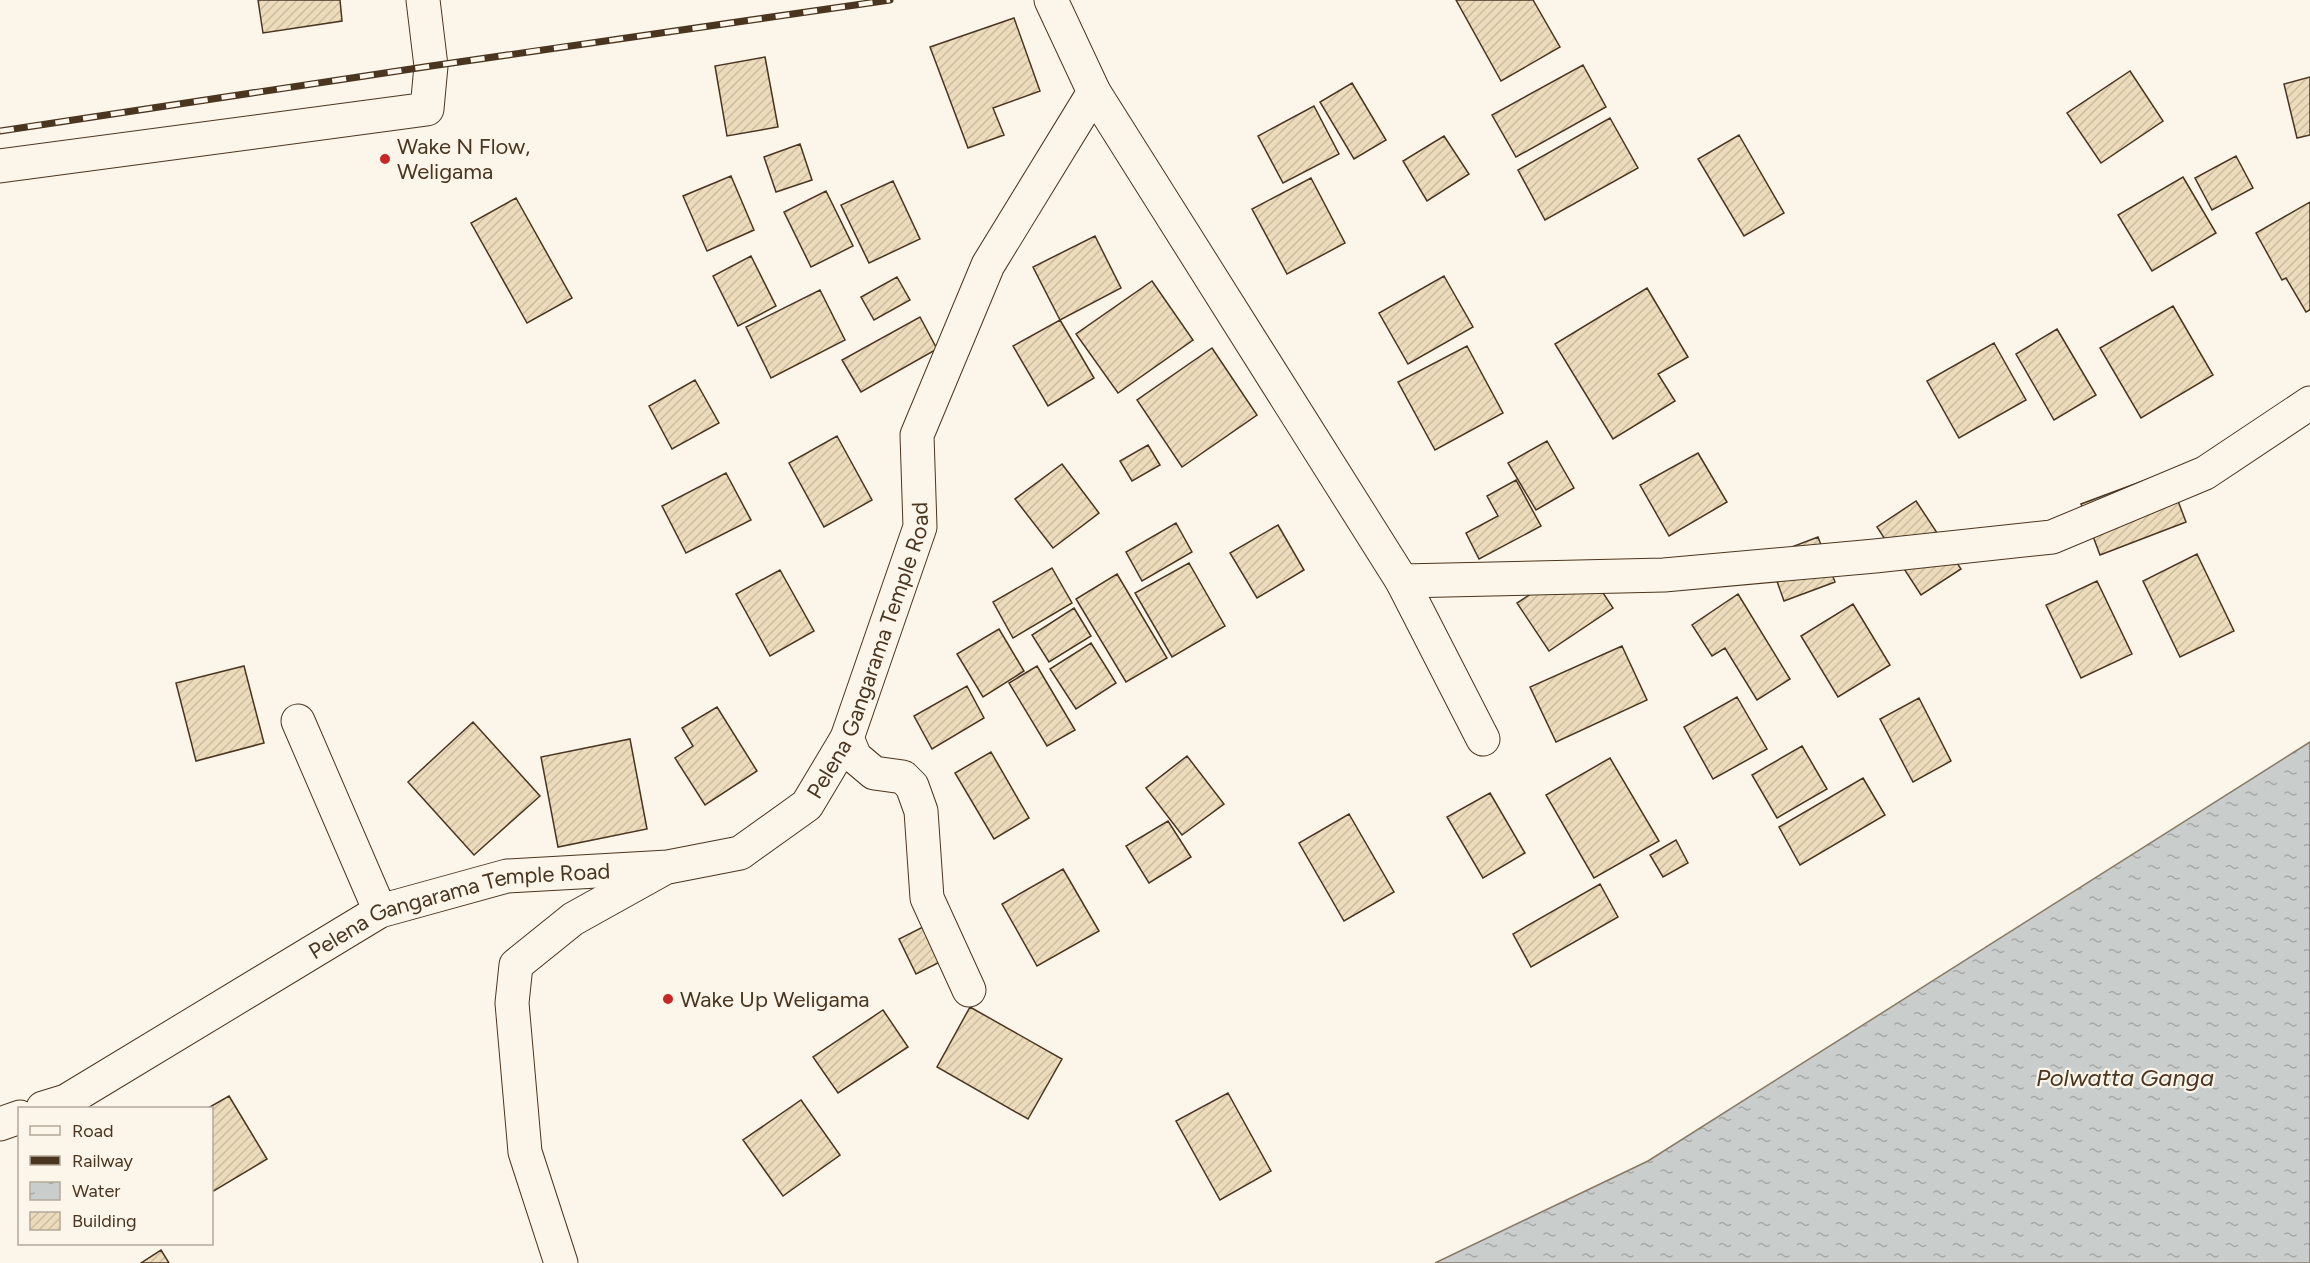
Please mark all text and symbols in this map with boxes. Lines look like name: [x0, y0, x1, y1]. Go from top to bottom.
place label: Wake N Flow, Weligama: [397, 133, 530, 185]
marker: Wake N Flow, Weligama: [378, 152, 392, 166]
street label: Pelena Gangarama Temple Road: [801, 501, 934, 804]
street label: Pelena Gangarama Temple Road: [304, 857, 611, 965]
place label: Wake Up Weligama: [680, 986, 870, 1013]
marker: Wake Up Weligama: [661, 992, 675, 1006]
water label: Polwatta Ganga: [2036, 1063, 2214, 1092]
legend: [18, 1107, 213, 1245]
text: Road: [72, 1120, 113, 1142]
text: Railway: [72, 1150, 134, 1172]
text: Water: [72, 1180, 120, 1202]
text: Building: [72, 1210, 137, 1232]

